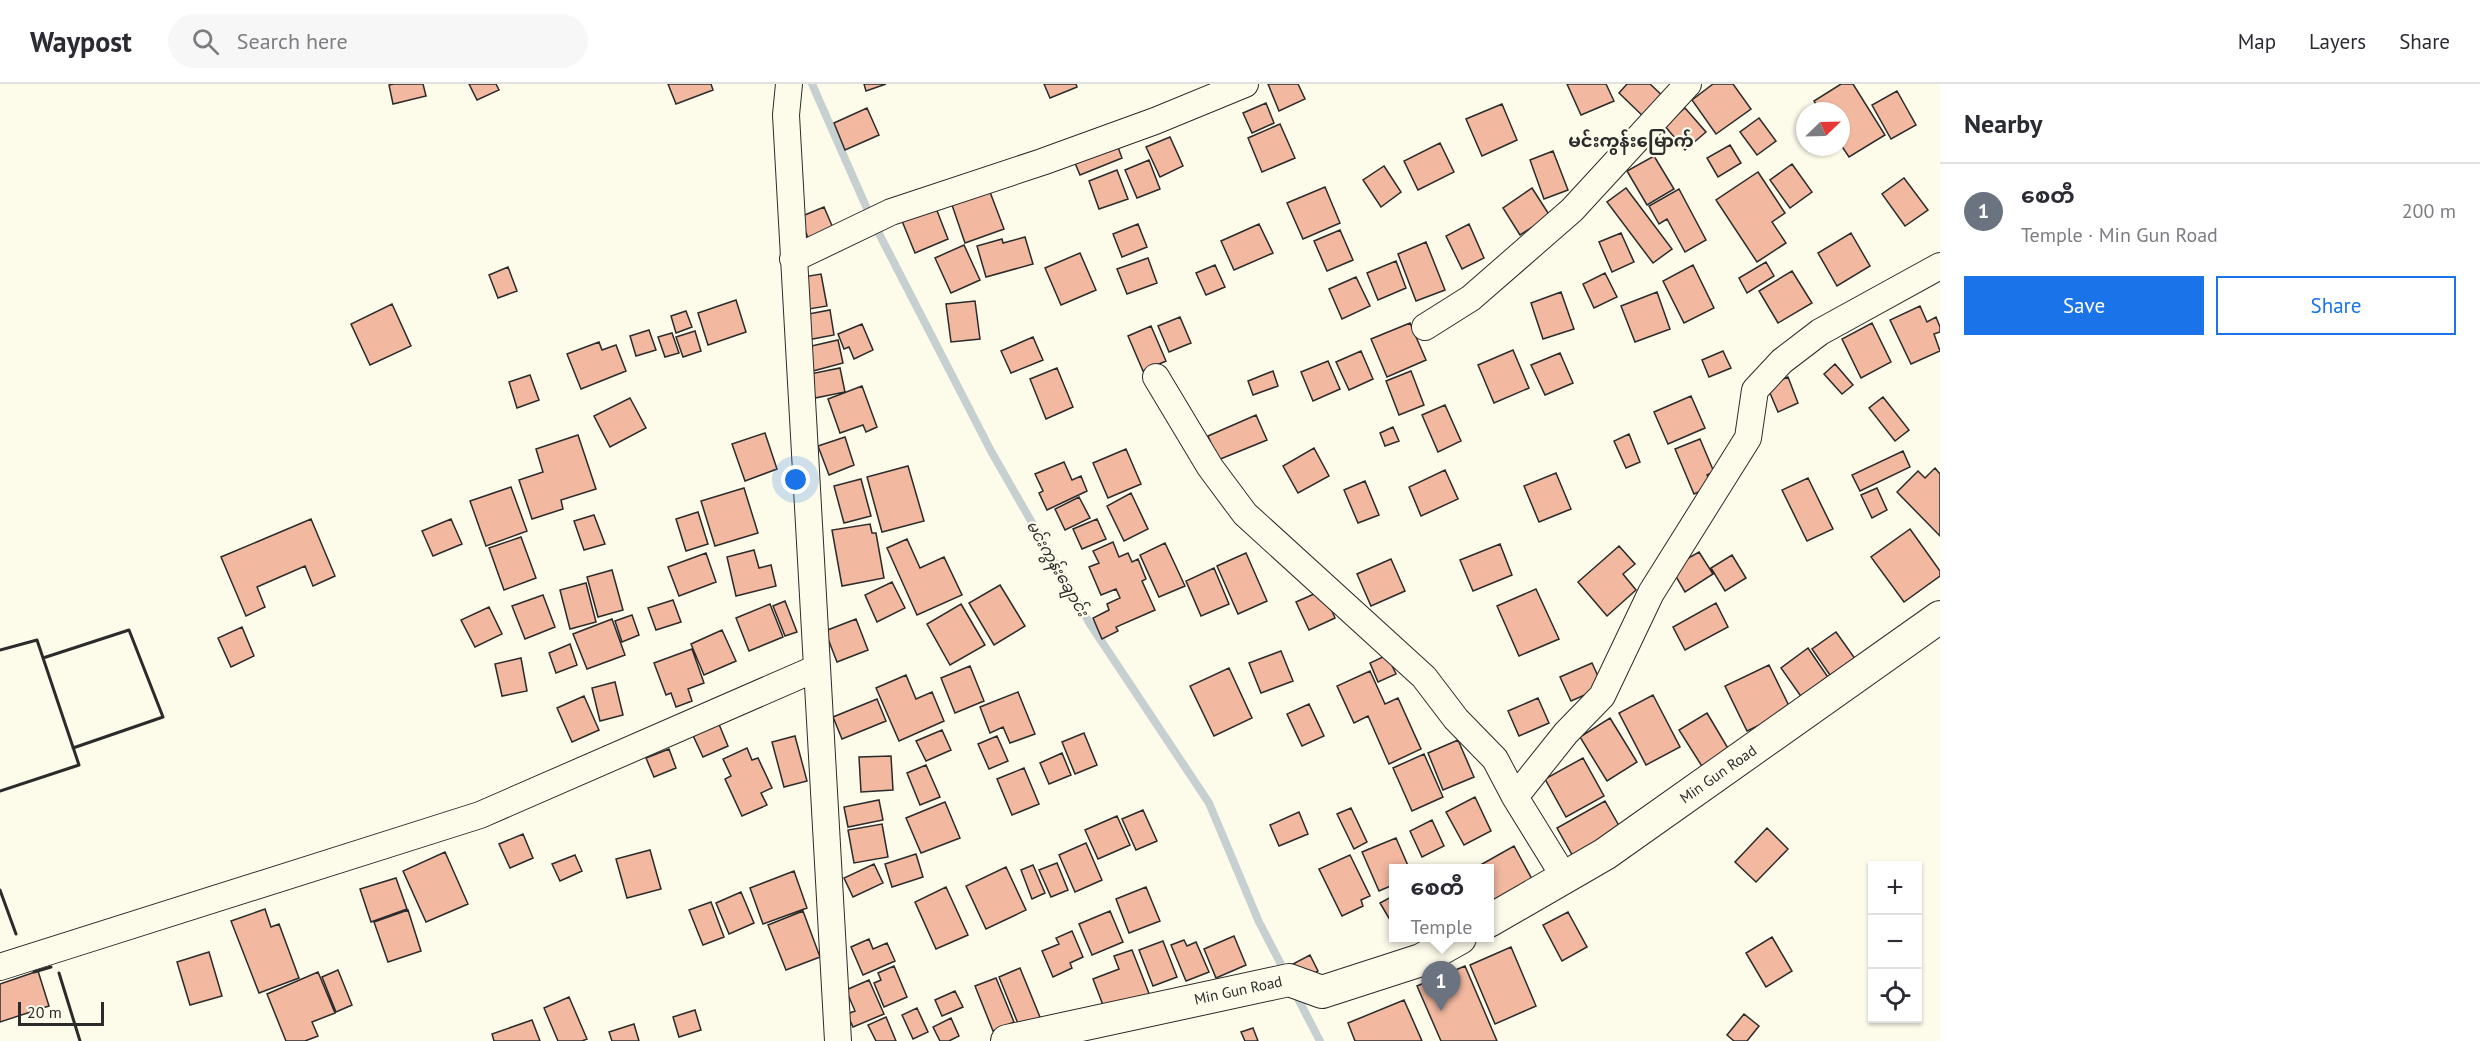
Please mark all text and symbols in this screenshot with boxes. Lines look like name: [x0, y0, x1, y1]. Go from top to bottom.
search box: [168, 14, 588, 68]
text: Waypost: [30, 23, 132, 60]
icon: search: [189, 25, 222, 58]
text: Search here: [237, 27, 348, 55]
text: Map: [2238, 28, 2276, 55]
text: Layers: [2309, 28, 2366, 55]
text: Share: [2399, 28, 2450, 55]
north arrow: [1796, 102, 1850, 156]
text: Nearby: [1964, 107, 2042, 140]
district label: မင်းကွန်းမြောက်: [1568, 129, 1694, 155]
text: စေတီ: [2021, 181, 2075, 209]
text: 1: [1978, 198, 1989, 224]
text: 200 m: [2402, 198, 2456, 224]
text: Temple · Min Gun Road: [2021, 222, 2218, 248]
button: Save: [1964, 276, 2204, 335]
button: Share: [2216, 276, 2456, 335]
your location: [781, 465, 810, 494]
water label: မင်းကွန်းချောင်း: [1019, 516, 1095, 623]
street label: Min Gun Road: [1676, 741, 1760, 807]
map controls: [1868, 861, 1922, 1023]
button: +: [1868, 861, 1922, 915]
popup: [1389, 864, 1494, 942]
text: စေတီ: [1411, 873, 1464, 901]
text: Temple: [1411, 914, 1472, 940]
button: −: [1868, 915, 1922, 969]
pin: 1: [1422, 962, 1460, 1011]
button: locate: [1868, 969, 1922, 1023]
street label: Min Gun Road: [1192, 971, 1284, 1009]
scale bar: [18, 999, 104, 1026]
text: 20 m: [27, 1002, 62, 1022]

